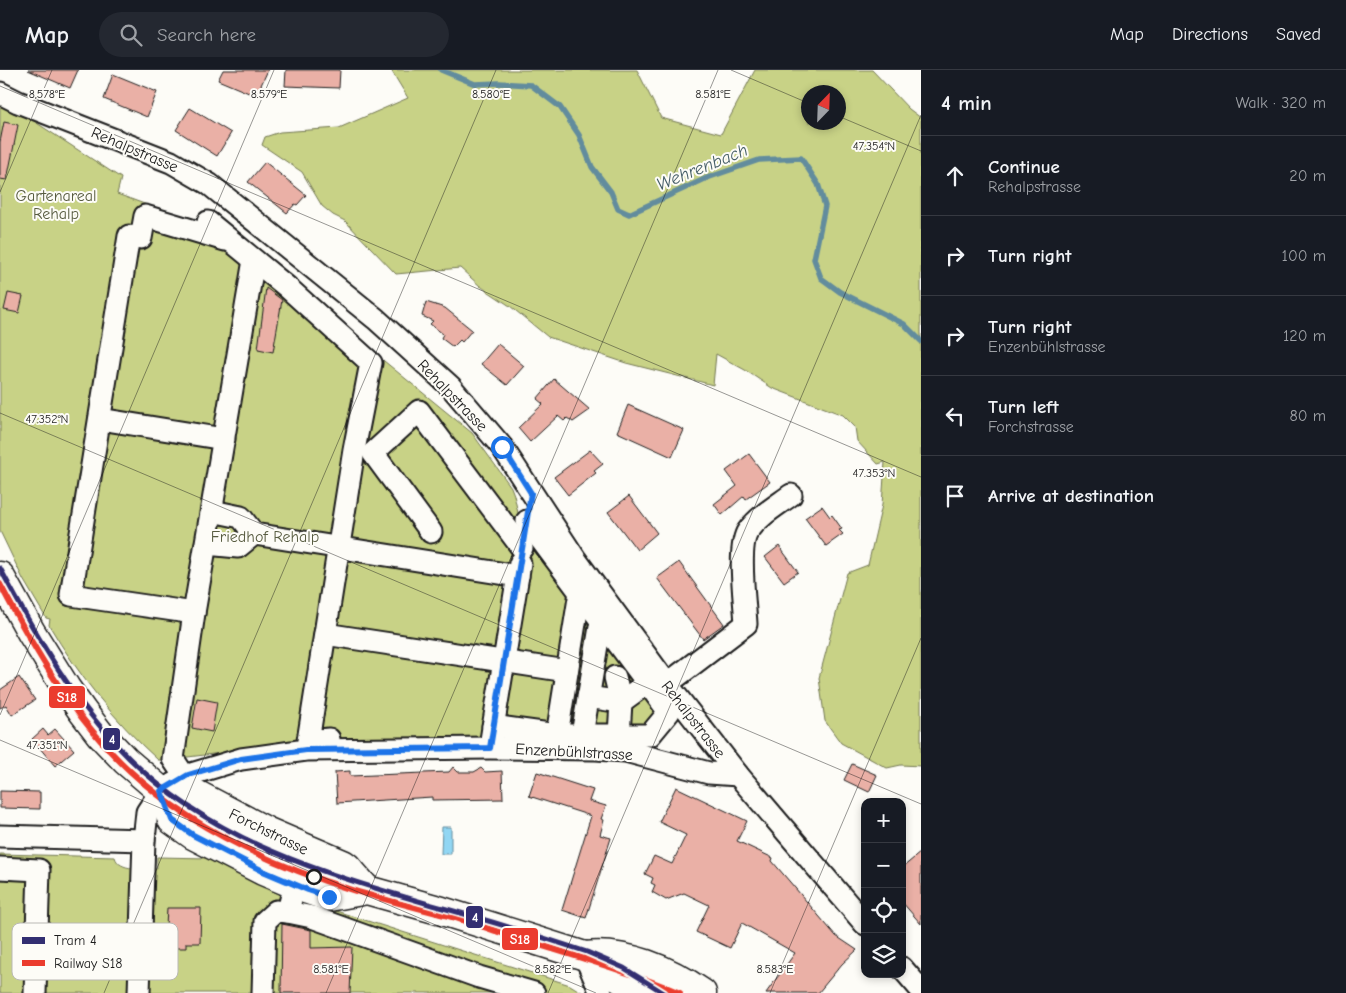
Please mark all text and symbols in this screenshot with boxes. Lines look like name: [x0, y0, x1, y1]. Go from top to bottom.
search box: [99, 12, 449, 57]
text: Map: [25, 21, 69, 49]
icon: search: [117, 21, 145, 49]
text: Search here: [157, 24, 256, 46]
text: Map: [1110, 24, 1144, 45]
text: Directions: [1172, 24, 1248, 45]
text: Saved: [1276, 24, 1321, 45]
north arrow: [801, 85, 846, 130]
text: 8.578°E: [29, 87, 65, 101]
text: 8.579°E: [251, 87, 287, 101]
text: 8.580°E: [472, 87, 510, 101]
text: 8.581°E: [695, 87, 731, 101]
text: 4 min: [941, 91, 992, 115]
text: Walk · 320 m: [1235, 94, 1326, 112]
street label: Rehalpstrasse: [88, 123, 181, 176]
text: 47.354°N: [853, 139, 895, 153]
water label: Wehrenbach: [653, 140, 751, 195]
text: Continue: [988, 156, 1060, 178]
icon: ahead: [941, 162, 969, 190]
text: 20 m: [1289, 167, 1326, 185]
text: Rehalpstrasse: [988, 178, 1081, 196]
park label: Gartenareal Rehalp: [15, 187, 97, 223]
icon: right: [941, 242, 969, 270]
text: Turn right: [988, 245, 1072, 267]
text: 100 m: [1282, 247, 1326, 265]
text: Turn right: [988, 316, 1072, 338]
icon: right: [941, 322, 969, 350]
text: 120 m: [1283, 327, 1326, 345]
text: Enzenbühlstrasse: [988, 338, 1106, 356]
street label: Rehalpstrasse: [414, 356, 491, 435]
text: Turn left: [988, 396, 1059, 418]
icon: left: [941, 402, 969, 430]
text: 80 m: [1289, 407, 1326, 425]
text: 47.352°N: [25, 412, 69, 426]
text: Forchstrasse: [988, 418, 1074, 436]
route start: [491, 436, 514, 459]
text: 47.353°N: [853, 466, 895, 480]
icon: arrive: [941, 482, 969, 510]
text: Arrive at destination: [988, 485, 1154, 507]
park label: Friedhof Rehalp: [211, 528, 319, 546]
street label: Rehalpstrasse: [658, 677, 729, 762]
line badge: S18: [48, 685, 86, 709]
text: S18: [57, 689, 77, 706]
line badge: 4: [102, 727, 121, 751]
text: 4: [109, 731, 116, 748]
text: 47.351°N: [26, 738, 68, 752]
street label: Enzenbühlstrasse: [515, 740, 633, 764]
map controls: [861, 798, 906, 978]
button: +: [861, 798, 906, 843]
street label: Forchstrasse: [226, 805, 311, 859]
button: −: [861, 843, 906, 888]
unlabelled marker: [306, 869, 322, 885]
route end: [318, 886, 341, 909]
button: locate: [861, 888, 906, 933]
line badge: 4: [465, 905, 484, 929]
text: 4: [472, 909, 479, 926]
legend: [12, 923, 178, 980]
line badge: S18: [501, 927, 539, 951]
text: S18: [510, 931, 530, 948]
text: Tram 4: [54, 932, 97, 949]
button: layers: [861, 933, 906, 978]
text: Railway S18: [54, 955, 122, 972]
text: 8.581°E: [313, 962, 349, 976]
text: 8.582°E: [534, 962, 572, 976]
text: 8.583°E: [757, 962, 793, 976]

